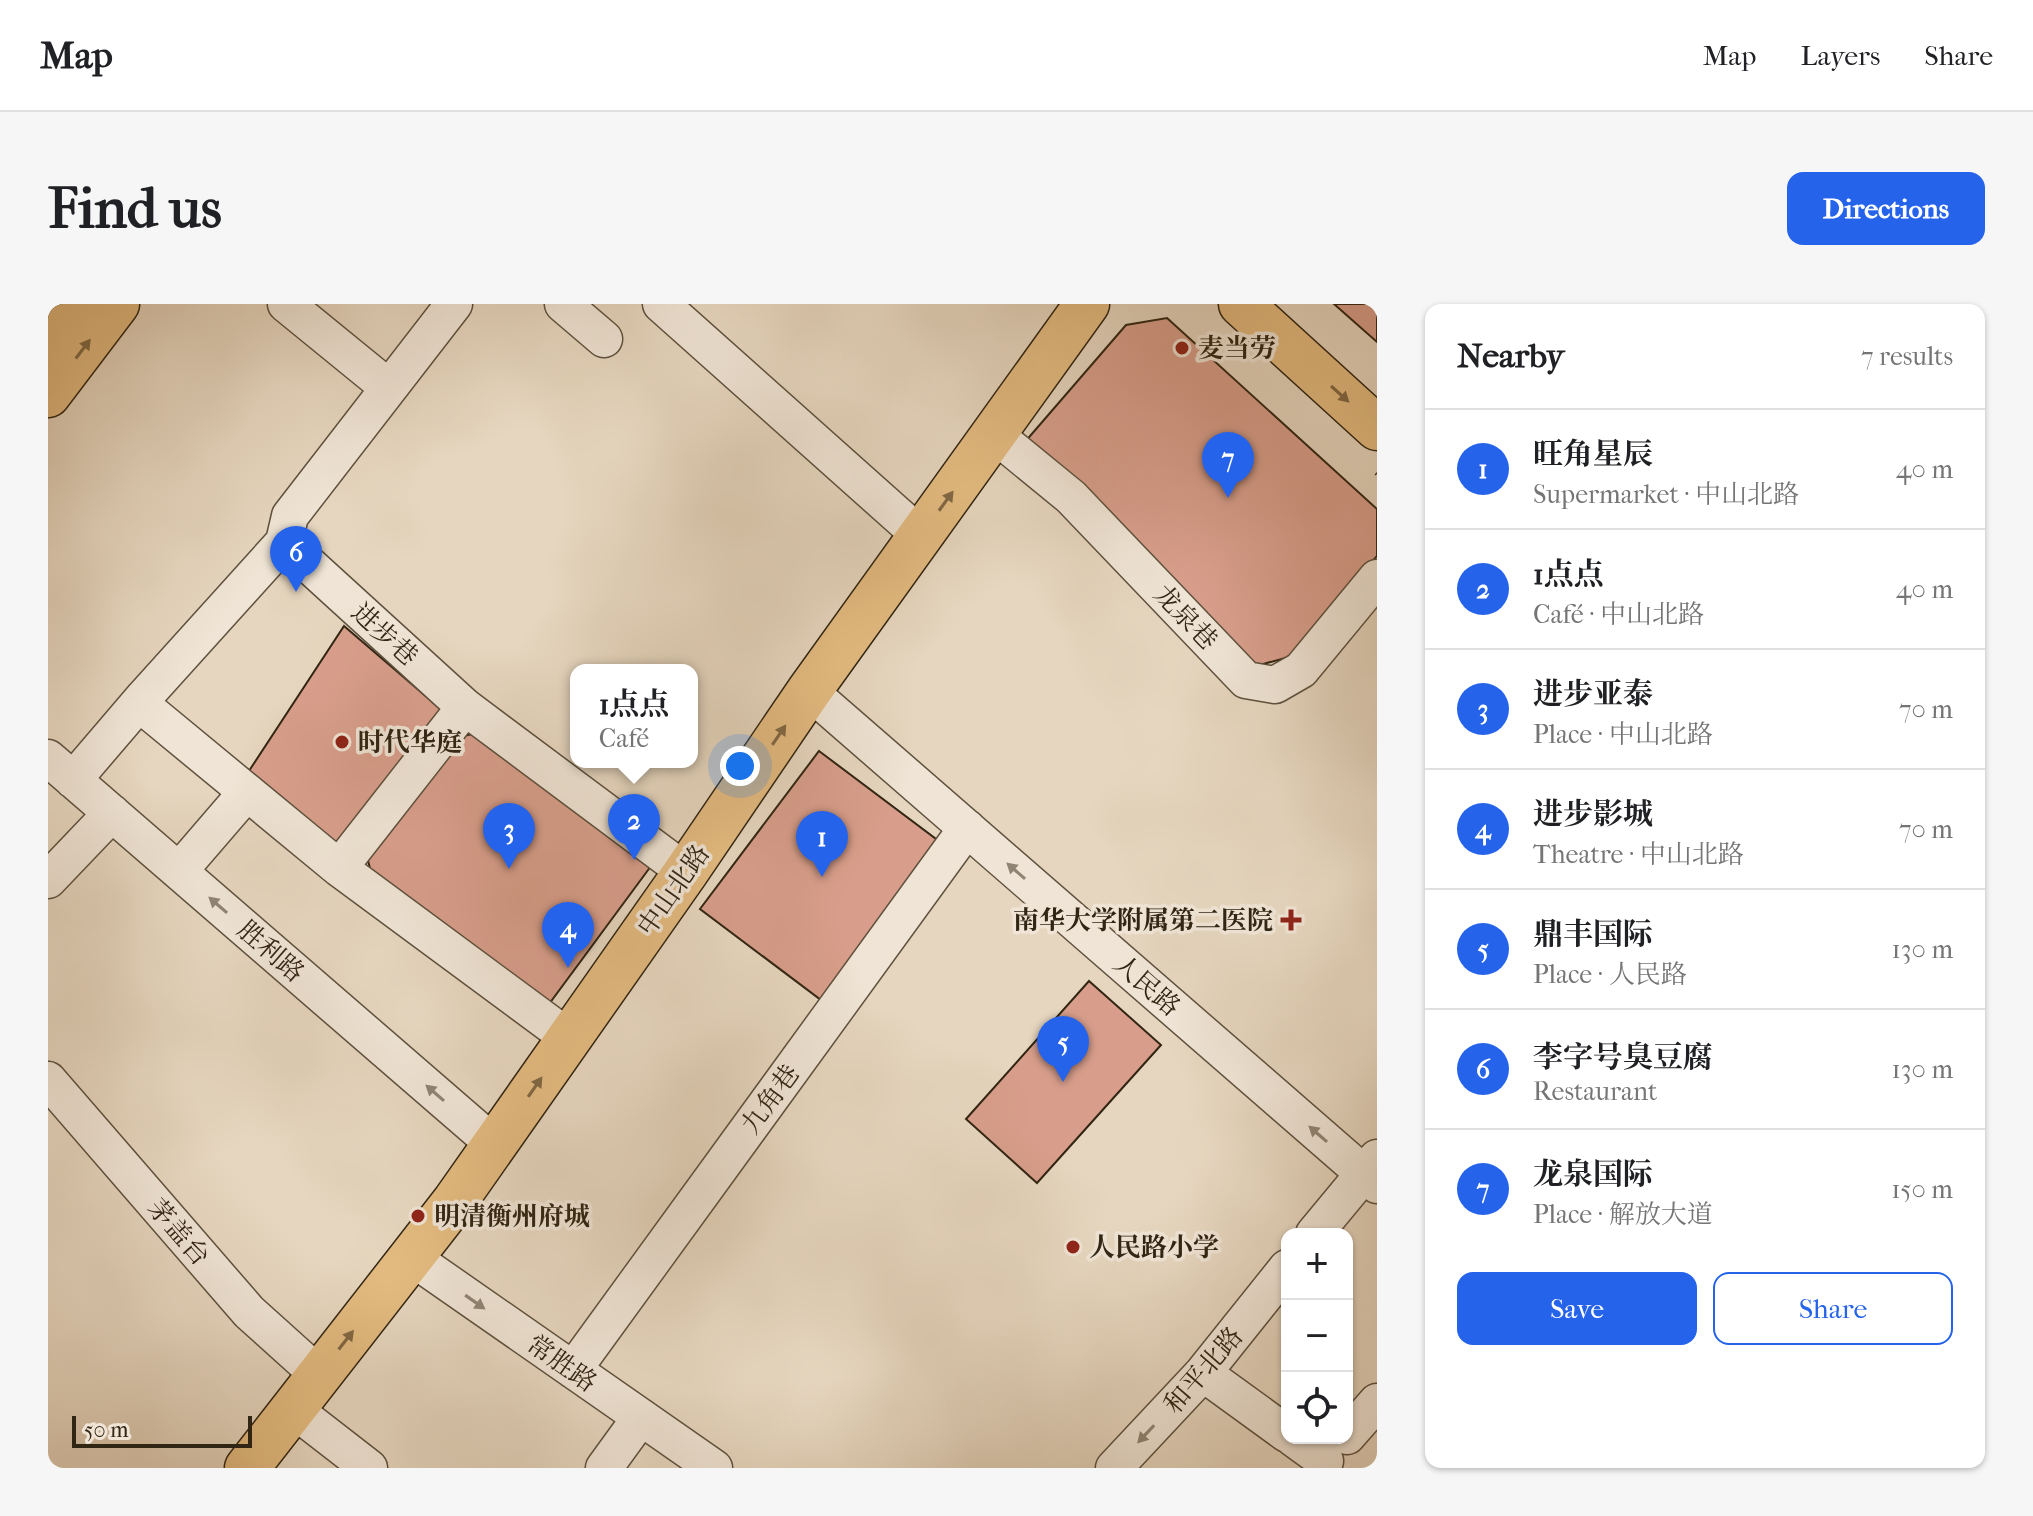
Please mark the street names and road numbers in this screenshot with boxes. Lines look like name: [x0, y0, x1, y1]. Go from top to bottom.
street label: 龙泉巷: [1147, 579, 1224, 656]
street label: 进步巷: [345, 597, 424, 672]
street label: 中山北路: [631, 839, 716, 942]
street label: 胜利路: [231, 914, 310, 989]
street label: 人民路: [1107, 948, 1186, 1023]
street label: 九角巷: [735, 1059, 806, 1140]
street label: 茅盖台: [141, 1193, 216, 1272]
street label: 和平北路: [1158, 1321, 1249, 1420]
street label: 常胜路: [521, 1328, 603, 1398]

